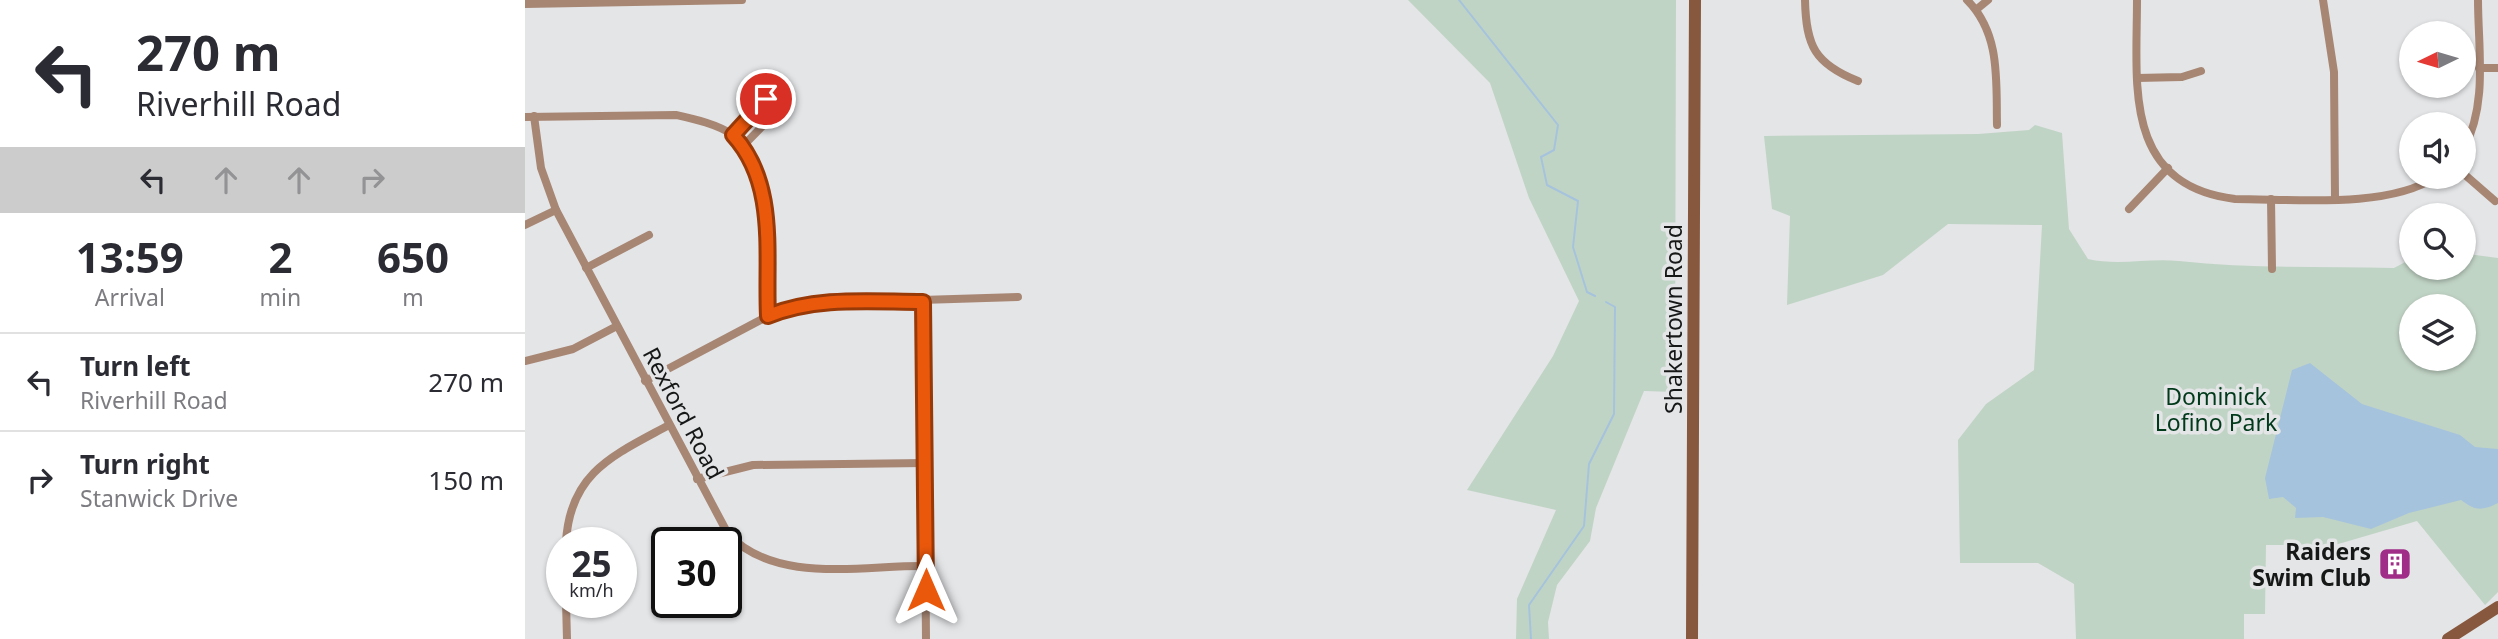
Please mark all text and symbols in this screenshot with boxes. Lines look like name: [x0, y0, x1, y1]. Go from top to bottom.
text: 270 m: [136, 19, 281, 85]
north arrow: [2399, 21, 2476, 98]
map controls: [2399, 21, 2476, 371]
icon: left: [21, 28, 112, 119]
pin: [736, 69, 796, 129]
icon: arrive: [747, 80, 785, 118]
text: Riverhill Road: [136, 82, 341, 125]
button: sound: [2399, 112, 2476, 189]
icon: left: [134, 161, 172, 199]
icon: ahead: [207, 161, 245, 199]
icon: ahead: [280, 161, 318, 199]
icon: right: [353, 161, 391, 199]
button: search: [2399, 203, 2476, 280]
street label: Shakertown Road: [1657, 224, 1689, 414]
text: 13:59: [76, 228, 184, 285]
text: 2: [268, 228, 292, 285]
text: 650: [377, 228, 449, 285]
text: Arrival: [95, 281, 165, 313]
text: min: [260, 281, 301, 313]
text: m: [402, 281, 424, 313]
button: layers: [2399, 294, 2476, 371]
street label: Rexford Road: [636, 341, 732, 485]
text: Turn left: [80, 348, 191, 384]
icon: left: [21, 363, 59, 401]
text: 270 m: [428, 364, 504, 400]
park label: Dominick Lofino Park: [2155, 380, 2278, 438]
text: Riverhill Road: [80, 384, 228, 416]
text: Turn right: [80, 446, 210, 482]
icon: right: [21, 461, 59, 499]
text: 150 m: [428, 462, 504, 498]
text: Stanwick Drive: [80, 482, 238, 514]
speed limit sign: 30: [651, 527, 742, 618]
place label: Raiders Swim Club: [2252, 535, 2371, 593]
text: 25: [571, 540, 612, 587]
building icon: Raiders Swim Club: [2376, 545, 2414, 583]
position arrow: [889, 553, 963, 627]
text: km/h: [569, 578, 614, 602]

